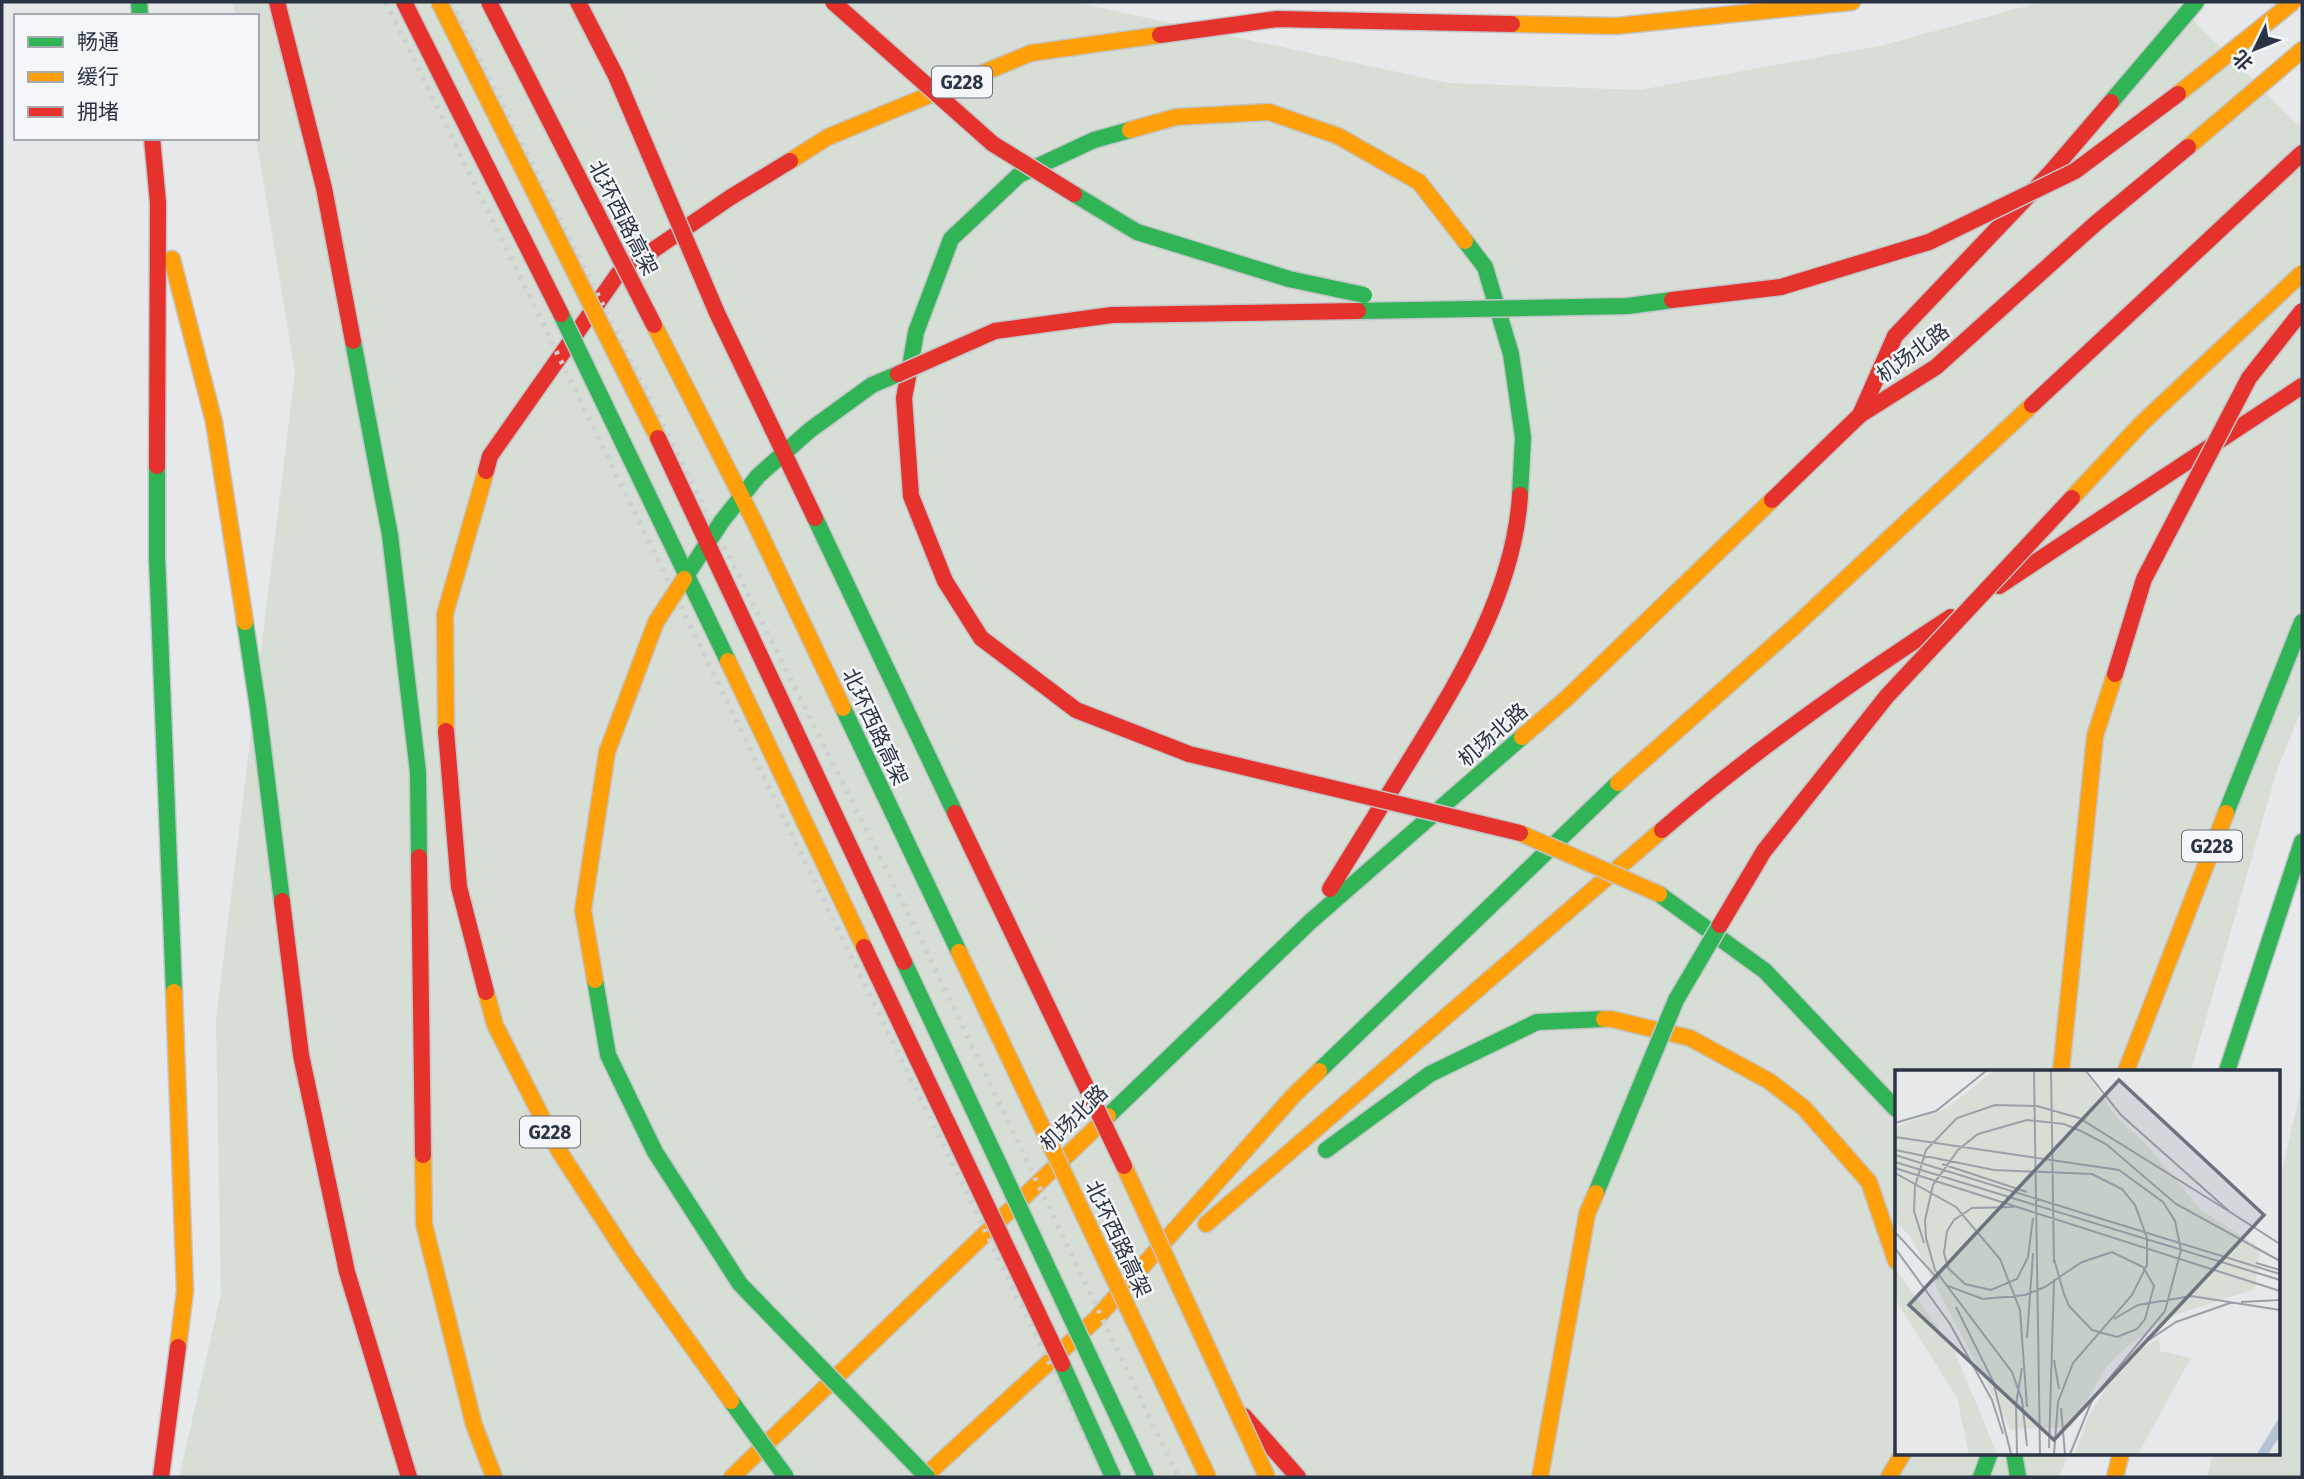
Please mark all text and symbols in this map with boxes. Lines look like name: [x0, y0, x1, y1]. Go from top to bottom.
legend: [14, 14, 259, 140]
north arrow: [2220, 14, 2290, 84]
text: 畅通: [77, 29, 119, 55]
text: 北: [2228, 45, 2258, 75]
text: 缓行: [77, 64, 119, 90]
road number: G228: [932, 66, 992, 97]
text: 拥堵: [77, 99, 119, 125]
street label: 北环西路高架: [583, 156, 663, 280]
street label: 机场北路: [1871, 318, 1955, 388]
street label: 北环西路高架: [837, 664, 913, 790]
street label: 机场北路: [1453, 698, 1533, 772]
road number: G228: [2182, 831, 2242, 862]
inset map: [1895, 1070, 2280, 1454]
street label: 机场北路: [1035, 1079, 1113, 1157]
road number: G228: [520, 1116, 580, 1148]
street label: 北环西路高架: [1080, 1176, 1156, 1302]

